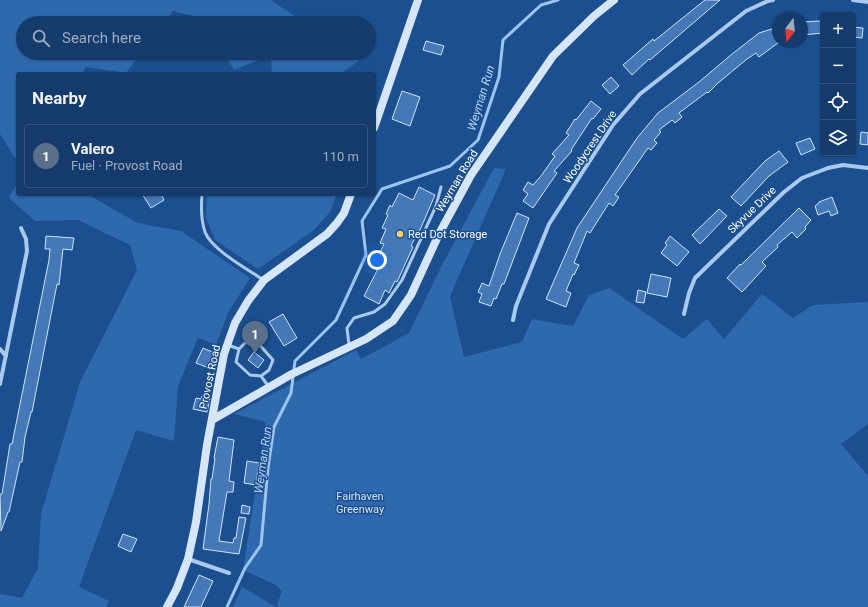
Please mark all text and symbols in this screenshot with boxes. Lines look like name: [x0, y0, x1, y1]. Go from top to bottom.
north arrow: [772, 12, 808, 48]
map controls: [820, 12, 856, 156]
button: +: [820, 12, 856, 48]
search box: [16, 16, 376, 60]
icon: search: [30, 27, 52, 49]
text: Search here: [62, 29, 141, 47]
button: −: [820, 48, 856, 84]
water label: Weyman Run: [464, 64, 498, 132]
button: locate: [820, 84, 856, 120]
text: Nearby: [32, 88, 87, 108]
street label: Woodycrest Drive: [561, 108, 619, 186]
button: layers: [820, 120, 856, 156]
text: Valero: [71, 140, 114, 158]
street label: Weyman Road: [433, 148, 481, 214]
text: 1: [42, 149, 50, 164]
text: 110 m: [322, 149, 359, 164]
text: Fuel · Provost Road: [71, 158, 183, 173]
street label: Skyvue Drive: [725, 184, 779, 236]
place label: Red Dot Storage: [408, 228, 487, 241]
marker: Red Dot Storage: [395, 229, 405, 239]
your location: [367, 250, 387, 270]
pin: 1: [242, 321, 268, 354]
street label: Provost Road: [197, 344, 223, 410]
water label: Weyman Run: [251, 426, 275, 494]
park label: Fairhaven Greenway: [336, 490, 385, 516]

